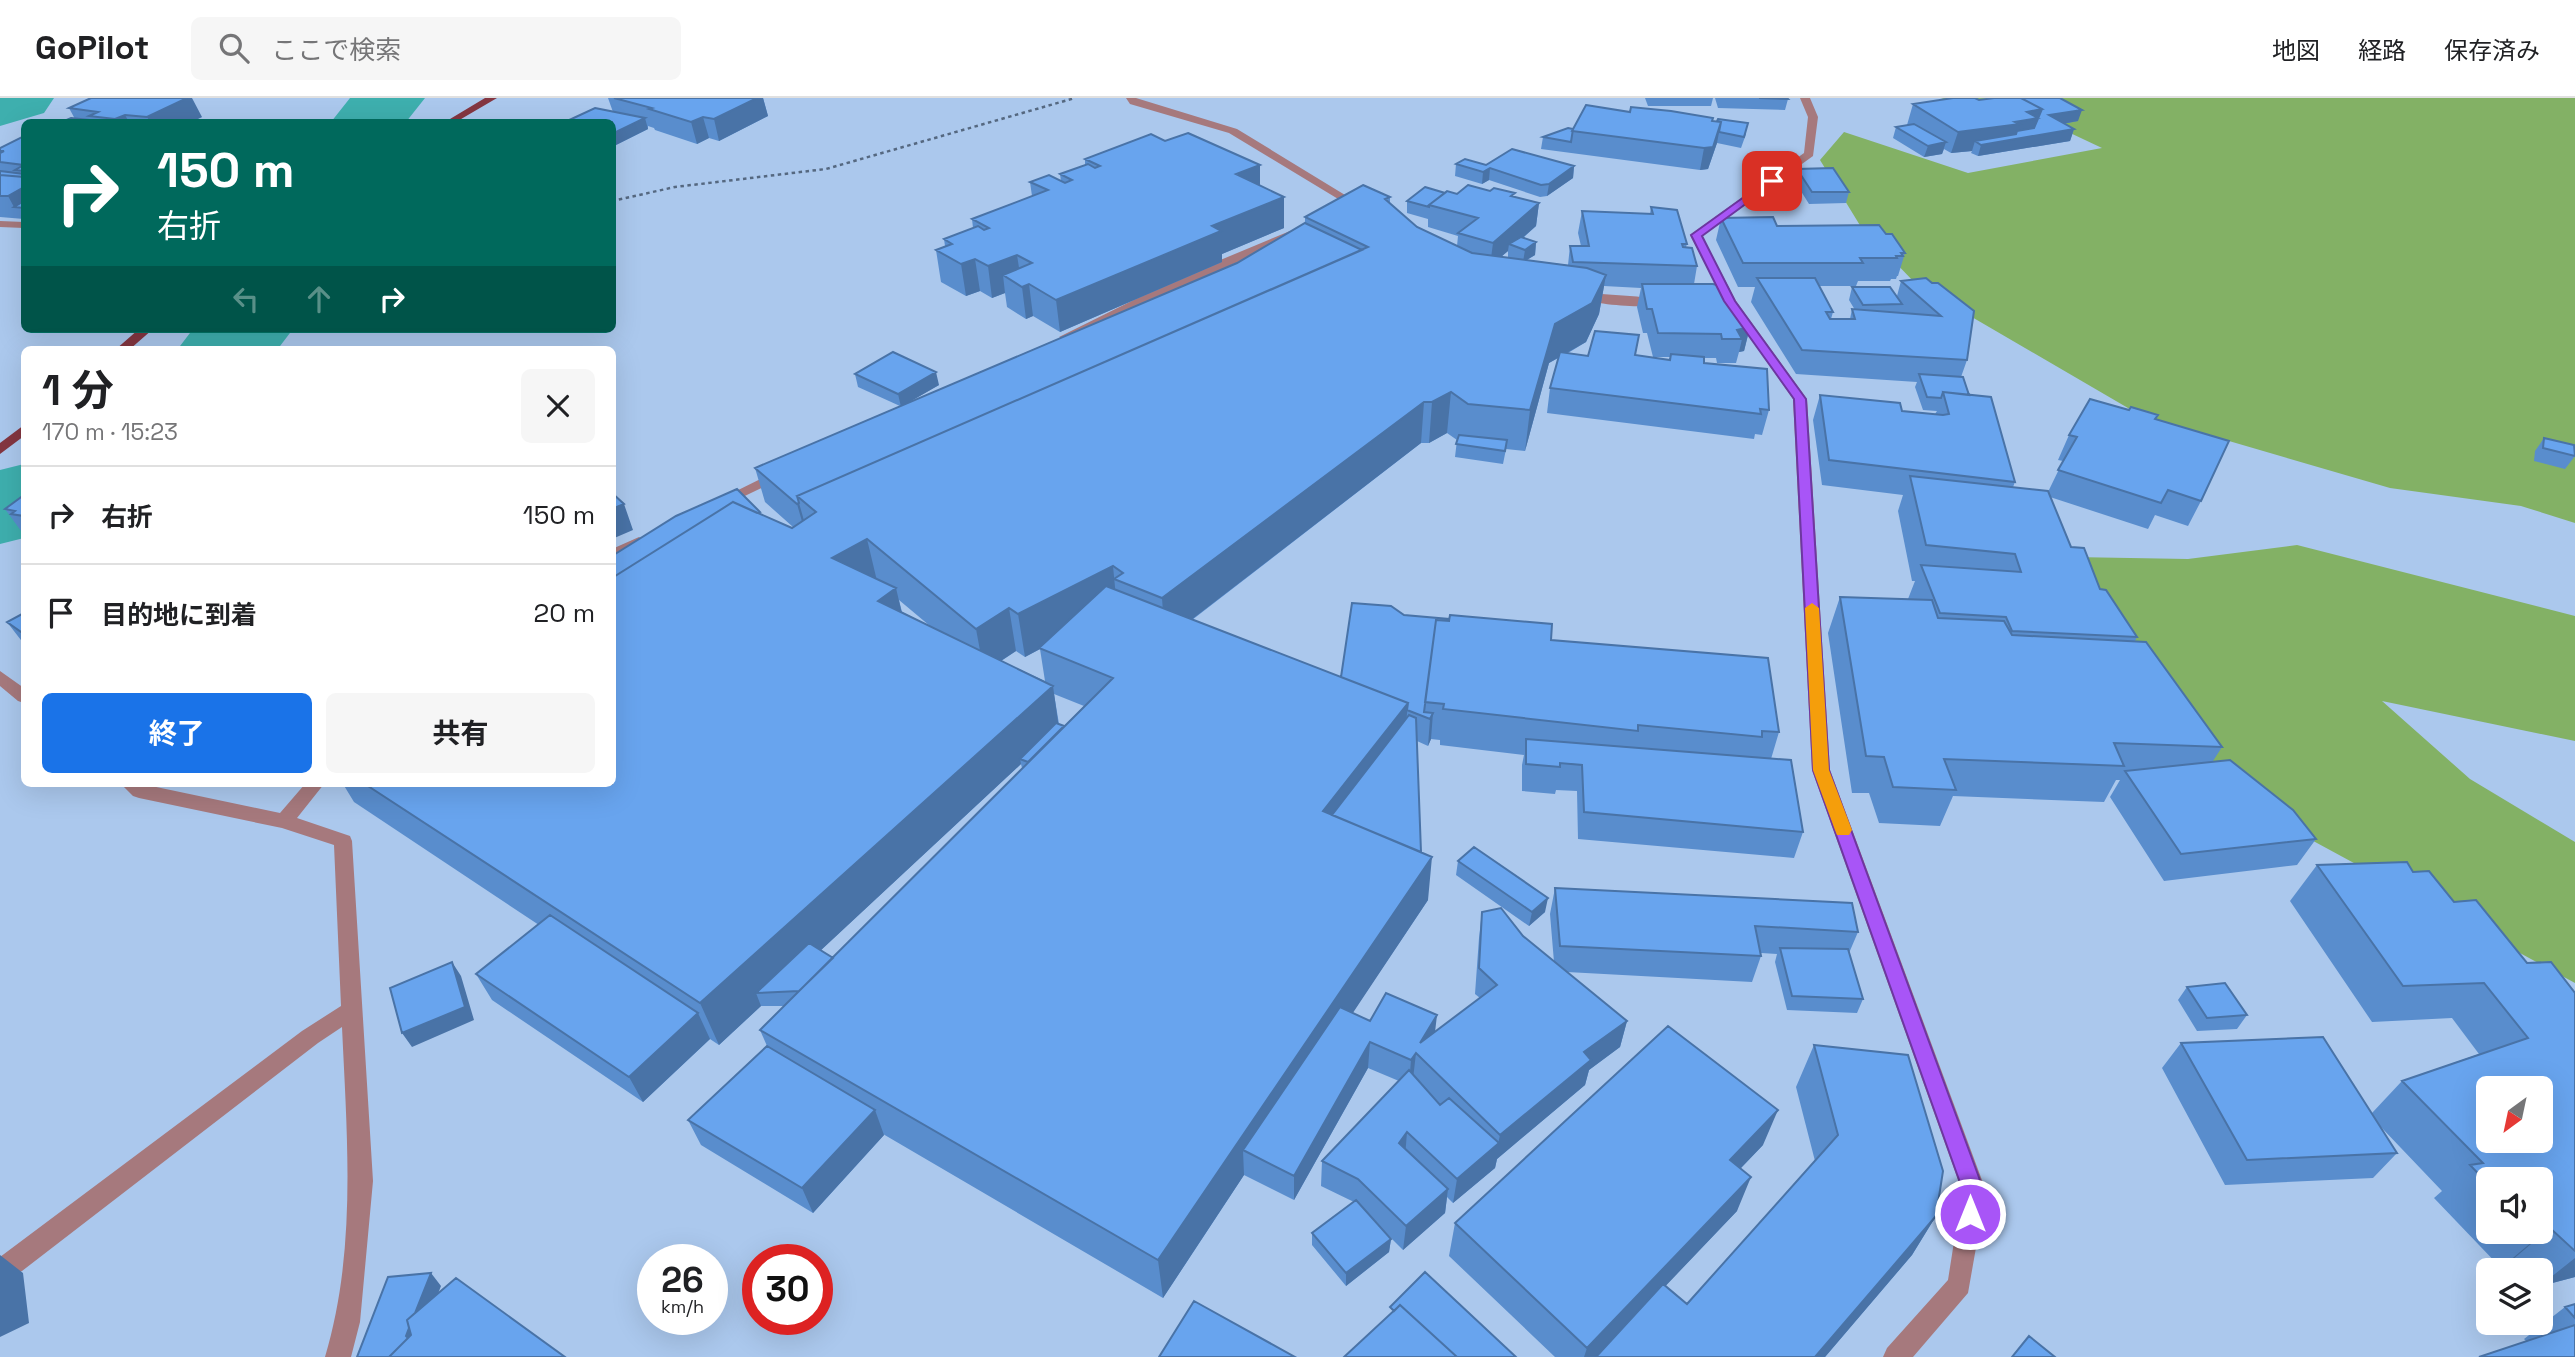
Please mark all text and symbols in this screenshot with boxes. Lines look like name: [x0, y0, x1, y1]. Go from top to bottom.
search box: [191, 17, 681, 80]
text: GoPilot: [35, 27, 149, 69]
icon: search: [215, 29, 253, 67]
text: ここで検索: [271, 33, 401, 67]
text: 地図: [2272, 35, 2320, 66]
text: 経路: [2358, 35, 2406, 66]
text: 保存済み: [2444, 35, 2540, 66]
text: 150 m: [157, 139, 295, 201]
icon: right: [42, 147, 133, 238]
pin: [1742, 151, 1802, 211]
icon: arrive: [1753, 162, 1791, 200]
text: 右折: [157, 206, 221, 246]
icon: left: [227, 280, 265, 318]
icon: ahead: [300, 280, 338, 318]
icon: right: [373, 280, 411, 318]
text: 1 分: [42, 364, 114, 417]
button: close: [521, 369, 595, 443]
text: 170 m · 15:23: [42, 417, 178, 447]
icon: right: [42, 496, 80, 534]
text: 150 m: [523, 498, 595, 532]
text: 右折: [101, 500, 153, 534]
icon: arrive: [42, 594, 80, 632]
text: 20 m: [534, 596, 595, 630]
text: 目的地に到着: [101, 598, 257, 632]
button: 終了: [42, 693, 312, 773]
button: 共有: [326, 693, 595, 773]
north arrow: [2476, 1076, 2553, 1153]
map controls: [2476, 1076, 2553, 1335]
button: sound: [2476, 1167, 2553, 1244]
position arrow: [1933, 1177, 2007, 1251]
speed limit sign: 30: [742, 1244, 833, 1335]
text: 26: [661, 1258, 704, 1302]
button: layers: [2476, 1258, 2553, 1335]
text: km/h: [661, 1295, 704, 1318]

